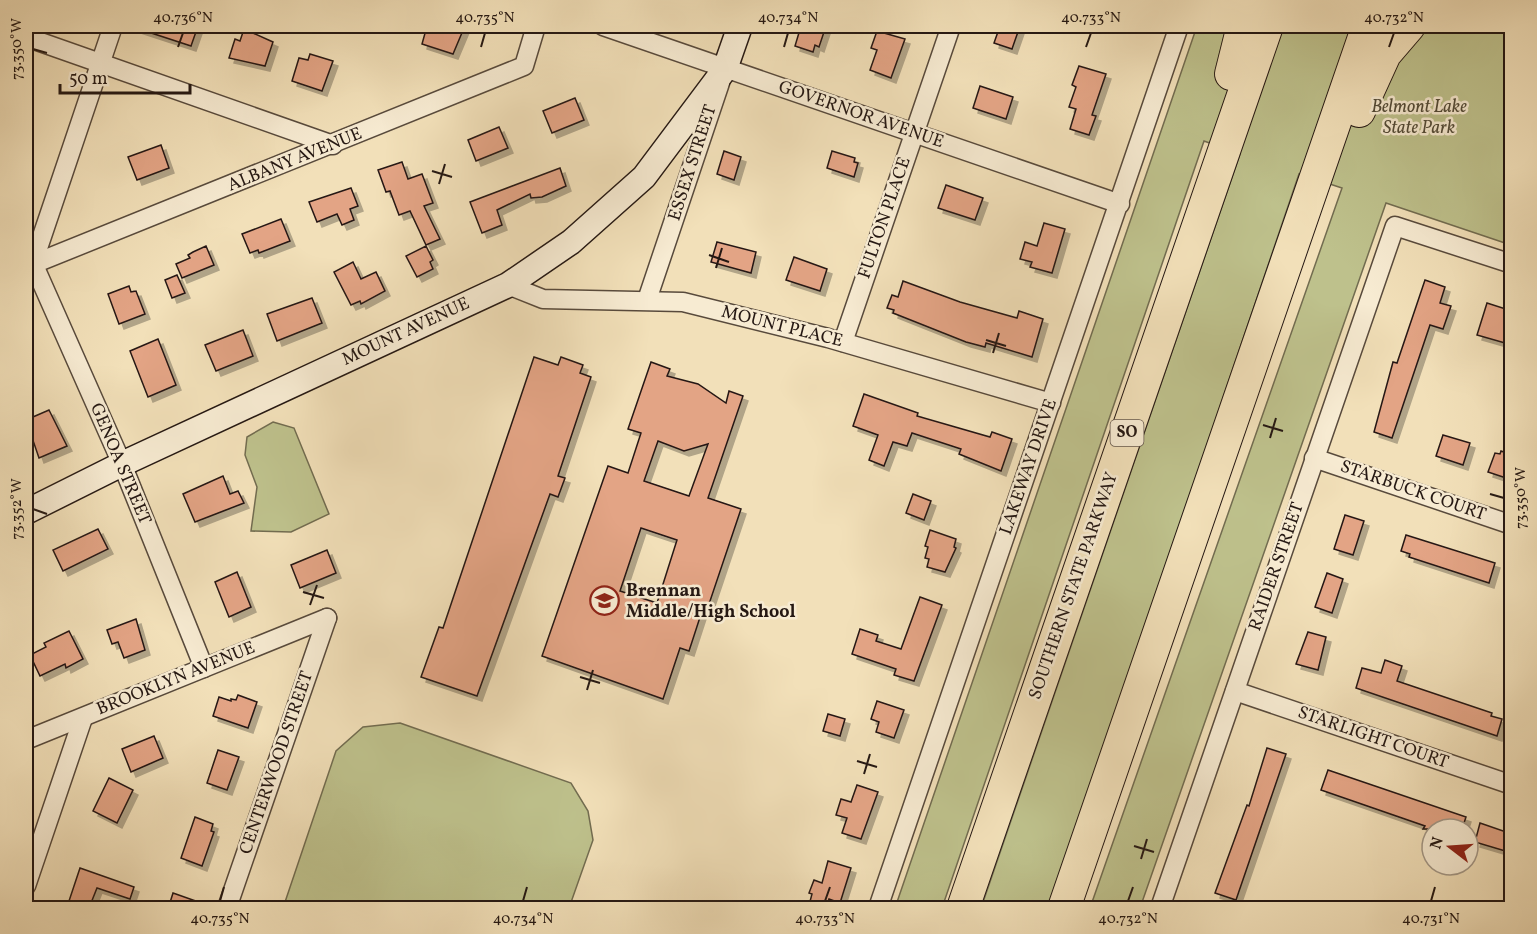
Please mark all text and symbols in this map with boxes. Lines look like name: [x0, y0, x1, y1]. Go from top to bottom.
text: 40.736°N: [153, 8, 213, 29]
text: 40.735°N: [455, 8, 515, 29]
text: 40.734°N: [758, 8, 818, 29]
text: 40.733°N: [1061, 8, 1121, 29]
text: 40.732°N: [1364, 8, 1424, 29]
text: 73.350°W: [7, 18, 28, 80]
scale bar: [60, 57, 190, 95]
text: 50 m: [69, 67, 108, 92]
street label: GOVERNOR AVENUE: [775, 75, 947, 155]
park label: Belmont Lake State Park: [1371, 95, 1467, 141]
street label: ESSEX STREET: [662, 101, 724, 224]
street label: ALBANY AVENUE: [224, 122, 366, 198]
street label: FULTON PLACE: [852, 153, 918, 282]
street label: MOUNT AVENUE: [338, 291, 474, 373]
street label: MOUNT PLACE: [719, 300, 846, 354]
street label: LAKEWAY DRIVE: [994, 396, 1064, 538]
street label: GENOA STREET: [83, 399, 157, 529]
road number: SO: [1110, 420, 1144, 446]
street label: STARBUCK COURT: [1337, 454, 1490, 528]
text: 73.350°W: [1511, 467, 1532, 529]
street label: SOUTHERN STATE PARKWAY: [1023, 469, 1125, 703]
text: 73.352°W: [7, 478, 28, 540]
street label: RAIDER STREET: [1243, 499, 1311, 635]
place label: Brennan Middle/High School: [626, 579, 796, 625]
school or university icon: Brennan Middle/High School: [589, 585, 621, 617]
street label: BROOKLYN AVENUE: [93, 636, 259, 722]
street label: CENTERWOOD STREET: [234, 668, 320, 858]
street label: STARLIGHT COURT: [1294, 700, 1452, 776]
north arrow: [1420, 817, 1480, 877]
text: N: [1425, 834, 1450, 852]
text: 40.735°N: [190, 909, 250, 930]
text: 40.734°N: [493, 909, 553, 930]
text: 40.733°N: [795, 909, 855, 930]
text: 40.732°N: [1098, 909, 1158, 930]
text: 40.731°N: [1402, 909, 1460, 930]

